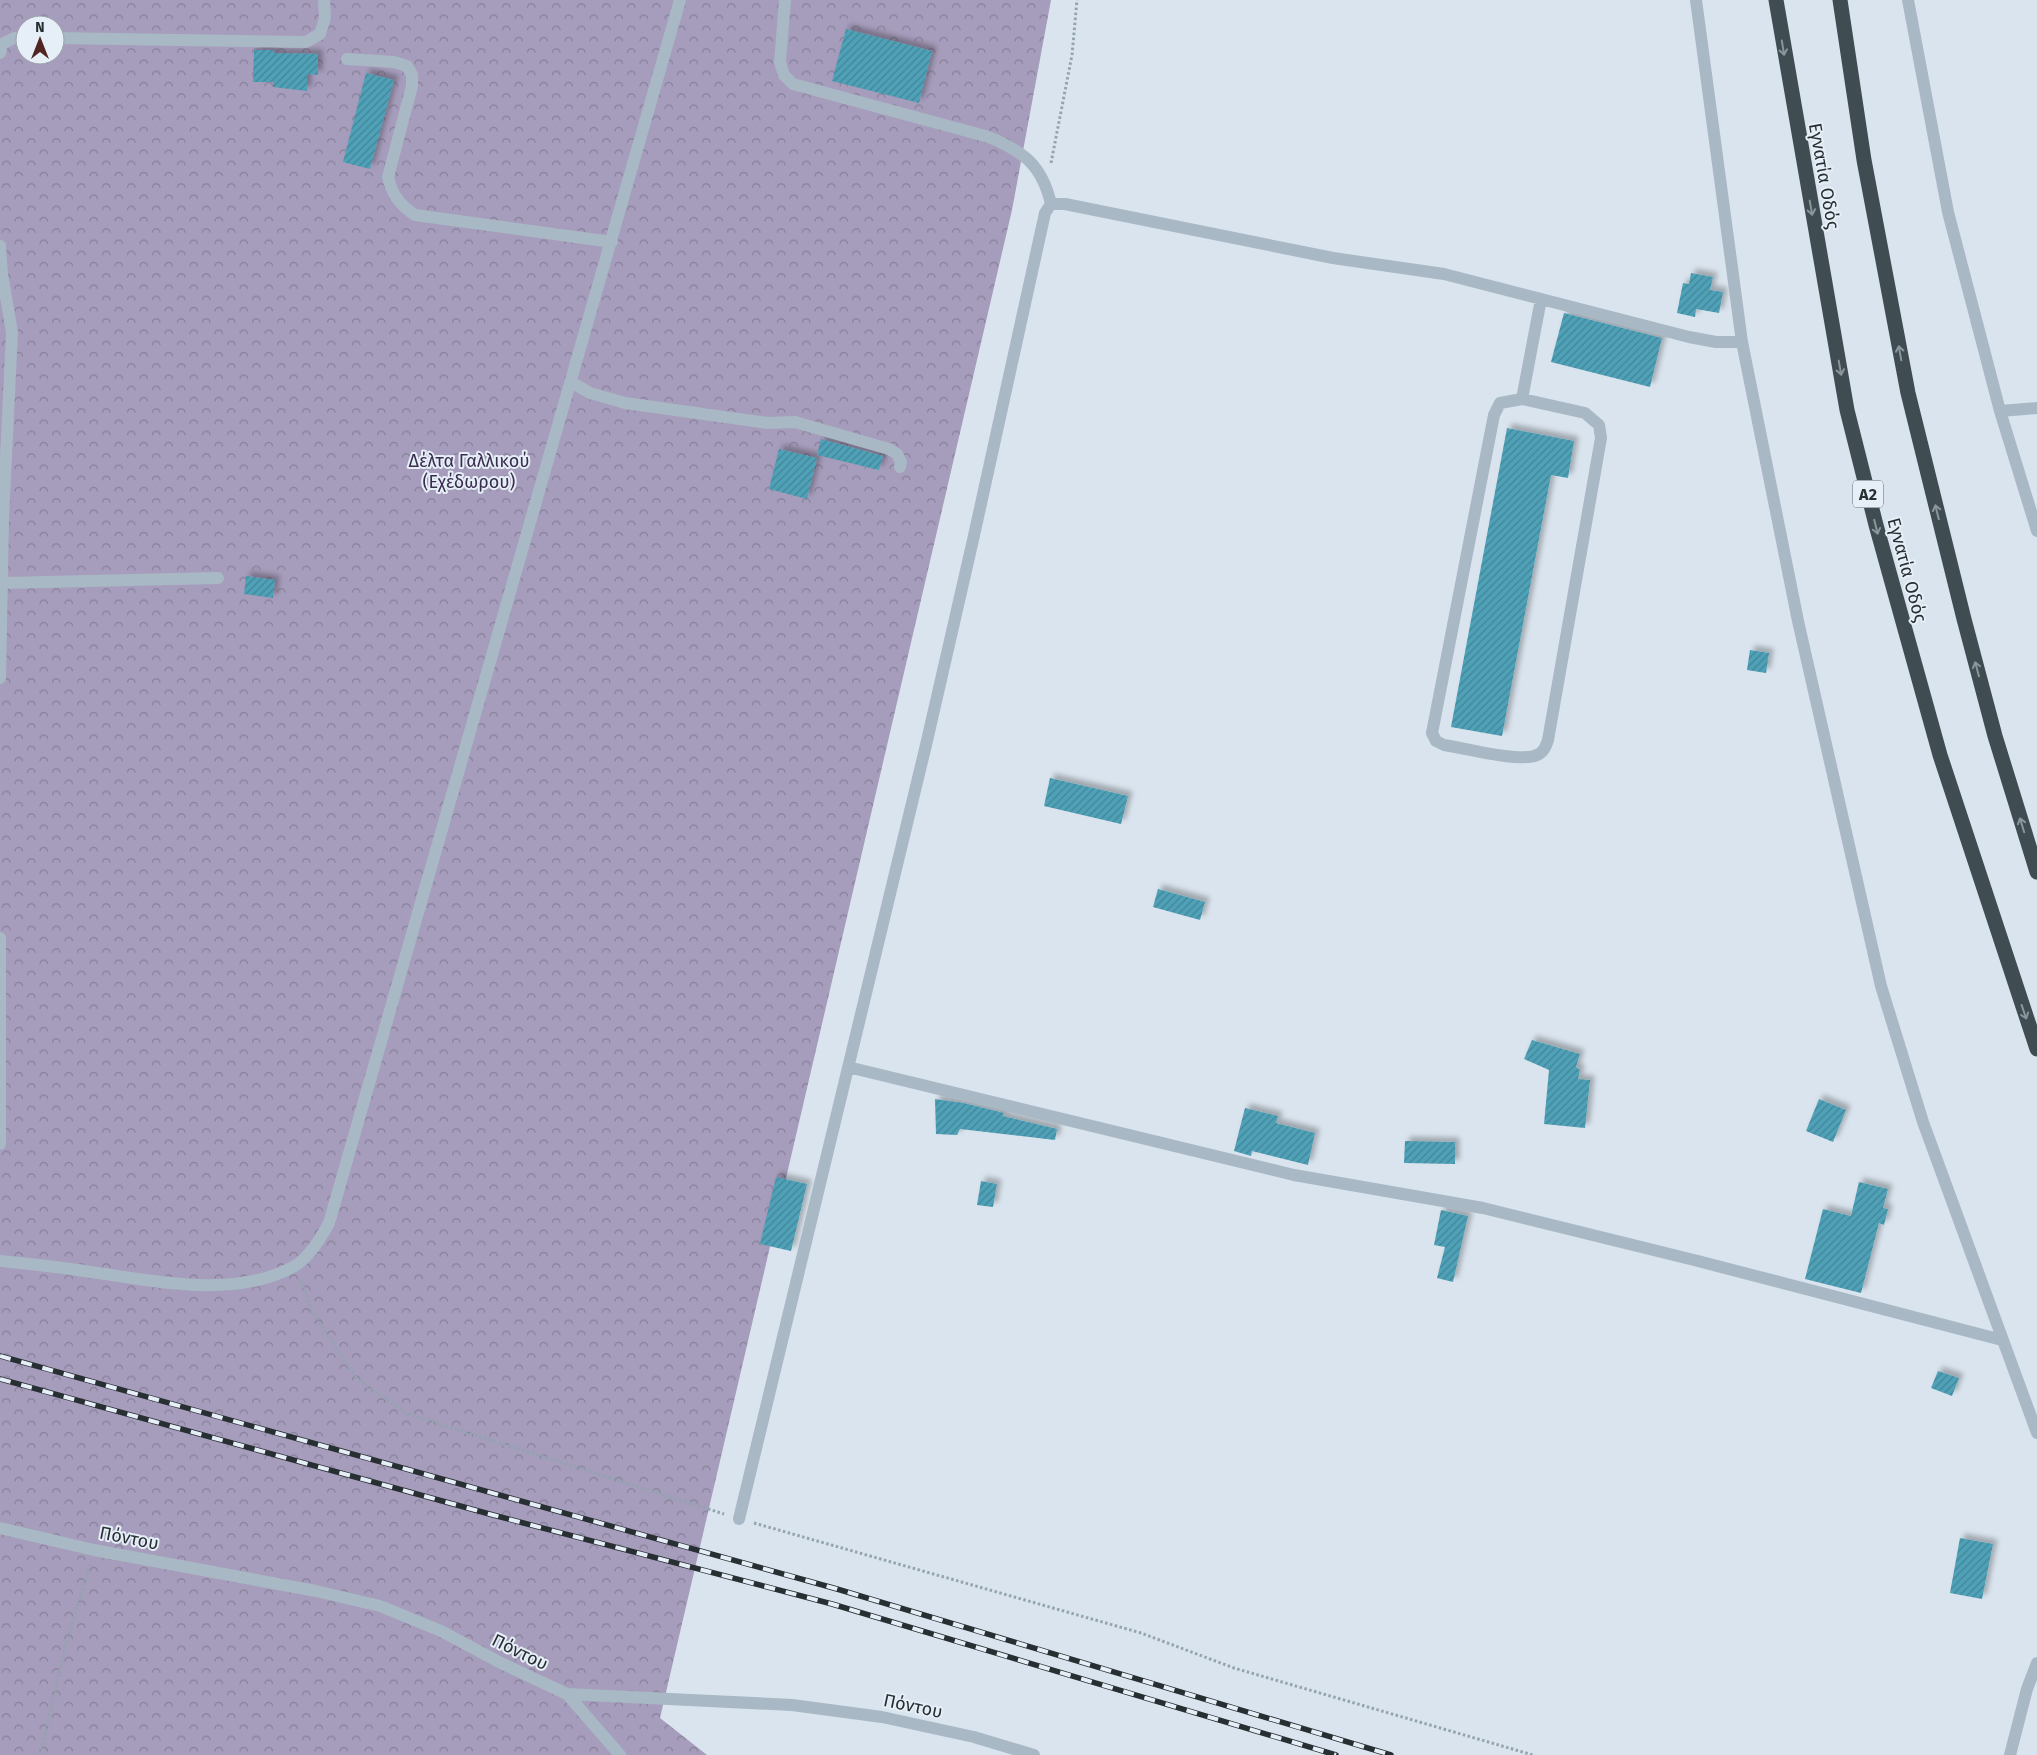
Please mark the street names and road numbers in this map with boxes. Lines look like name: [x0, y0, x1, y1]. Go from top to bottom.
street label: Εγνατία Οδός: [1804, 121, 1844, 231]
road number: Α2: [1853, 480, 1883, 508]
street label: Εγνατία Οδός: [1882, 515, 1932, 625]
street label: Πόντου: [98, 1521, 160, 1555]
street label: Πόντου: [488, 1629, 552, 1675]
street label: Πόντου: [881, 1689, 945, 1723]

